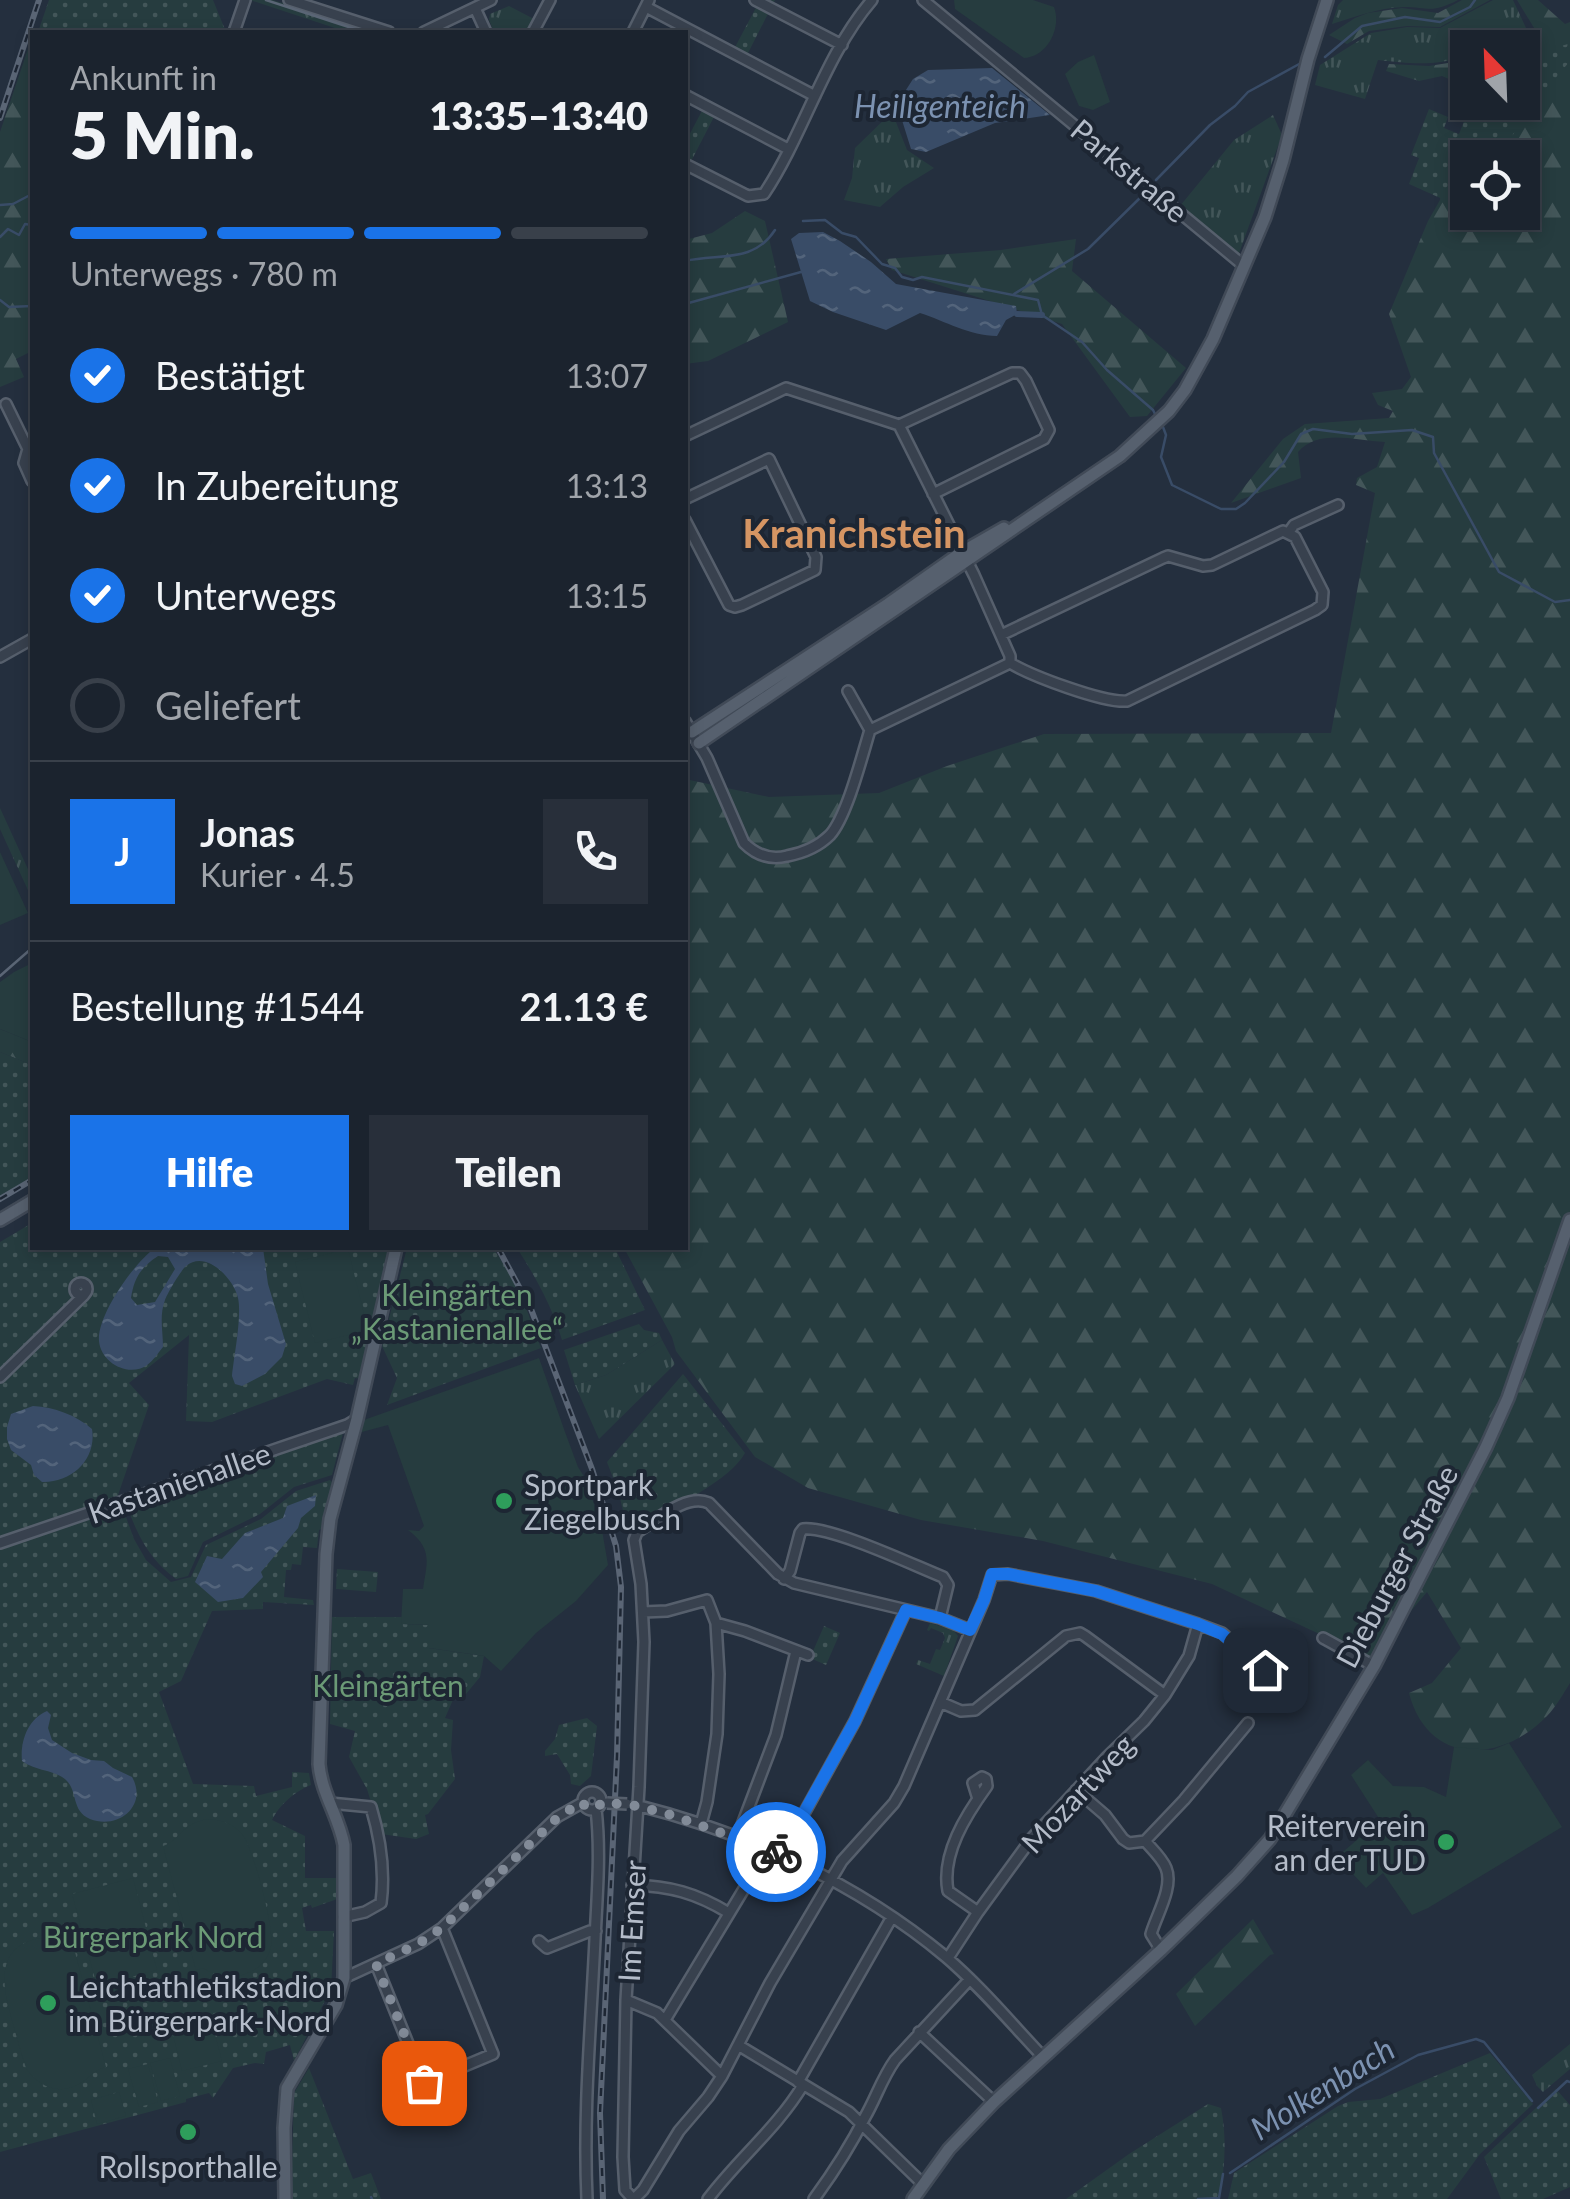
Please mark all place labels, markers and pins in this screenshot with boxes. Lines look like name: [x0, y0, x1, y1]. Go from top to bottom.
place label: Sportpark Ziegelbusch: [524, 1466, 681, 1536]
marker: Sportpark Ziegelbusch: [493, 1490, 515, 1512]
pin: [1223, 1628, 1308, 1713]
place label: Reiterverein an der TUD: [1267, 1807, 1426, 1877]
marker: Reiterverein an der TUD: [1435, 1831, 1457, 1853]
place label: Leichtathletikstadion im Bürgerpark-Nord: [68, 1968, 342, 2038]
marker: Leichtathletikstadion im Bürgerpark-Nord: [37, 1992, 59, 2014]
pin: [382, 2041, 467, 2126]
marker: Rollsporthalle: [177, 2121, 199, 2143]
place label: Rollsporthalle: [98, 2148, 278, 2184]

